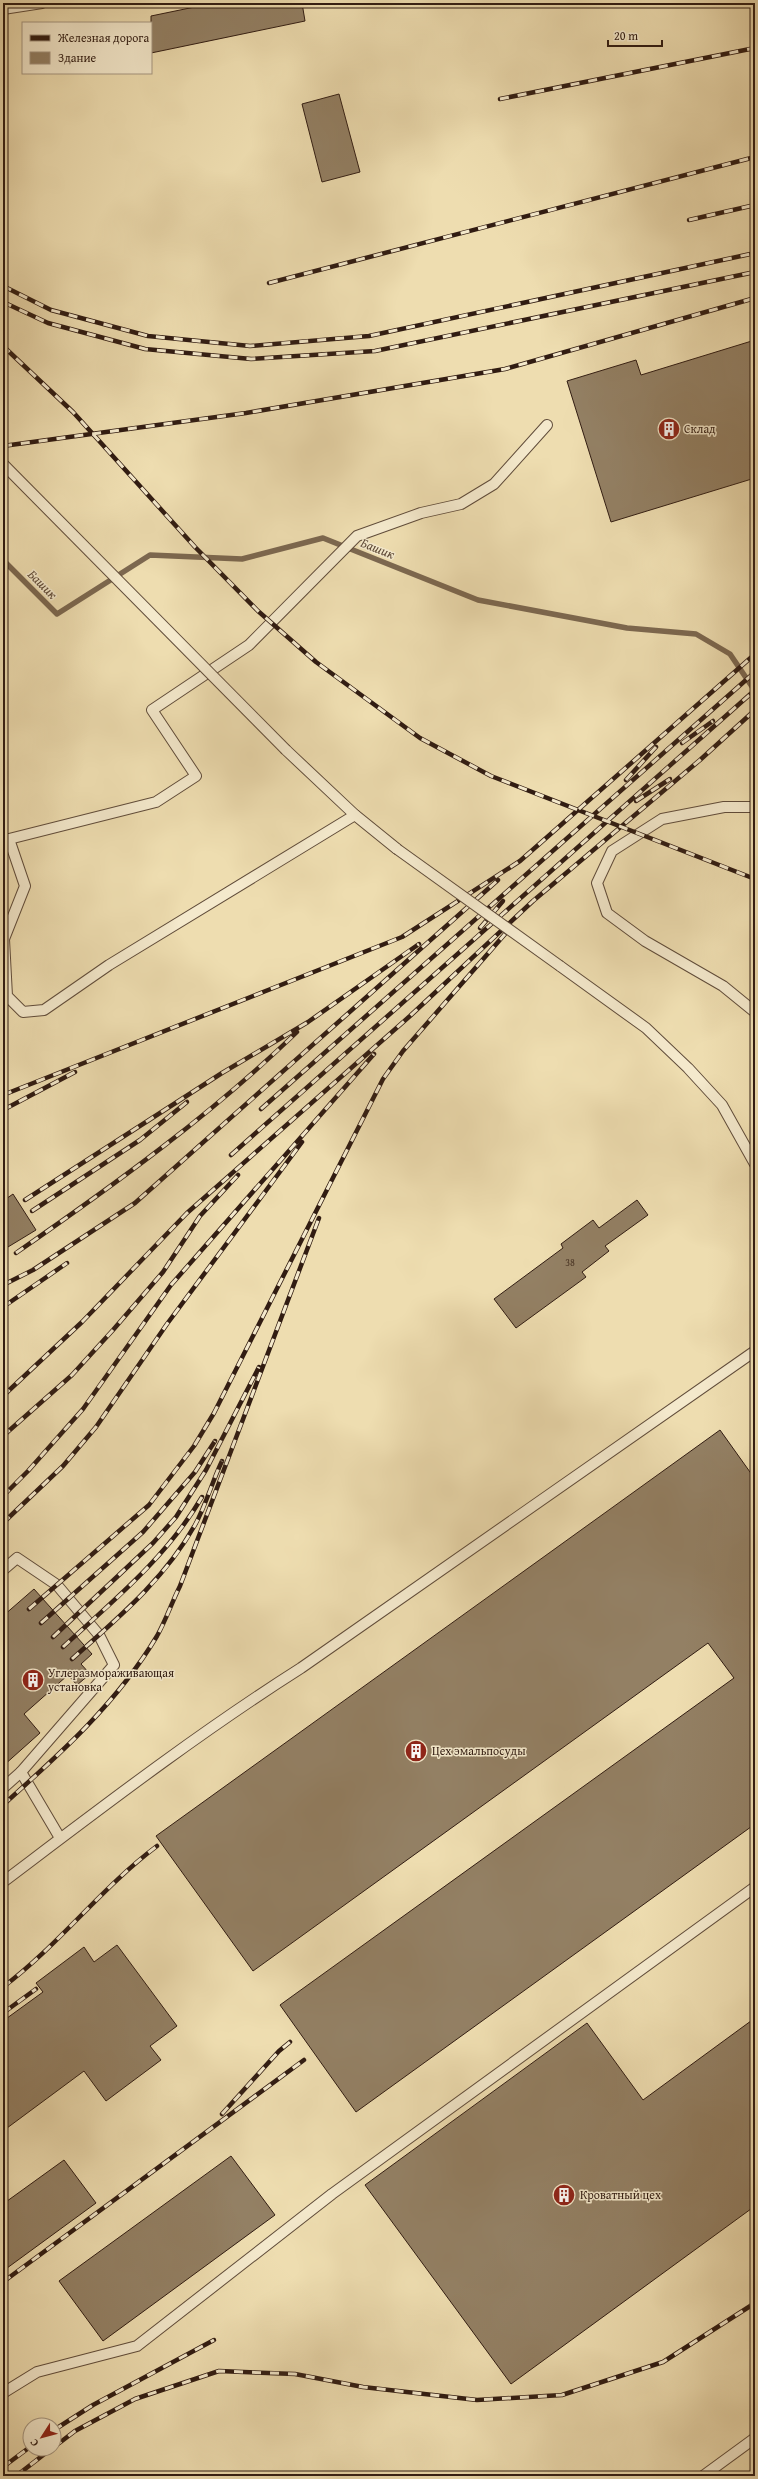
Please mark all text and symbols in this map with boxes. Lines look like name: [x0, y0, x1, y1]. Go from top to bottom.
legend: [22, 22, 152, 74]
scale bar: [608, 22, 662, 48]
text: 20 m: [614, 27, 638, 44]
text: Железная дорога: [57, 29, 149, 46]
text: Здание: [58, 49, 97, 66]
building icon: Склад: [656, 416, 682, 442]
place label: Склад: [684, 420, 716, 437]
water label: Башик: [358, 533, 398, 564]
water label: Башик: [24, 565, 62, 604]
house number: 38: [565, 1255, 575, 1270]
place label: Углеразмораживающая установка: [47, 1664, 174, 1695]
building icon: Углеразмораживающая установка: [20, 1667, 46, 1693]
building icon: Цех эмальпосуды: [403, 1738, 429, 1764]
place label: Цех эмальпосуды: [432, 1742, 526, 1759]
building icon: Кроватный цех: [551, 2182, 577, 2208]
place label: Кроватный цех: [580, 2186, 662, 2203]
north arrow: [22, 2417, 62, 2457]
text: С: [26, 2436, 42, 2450]

